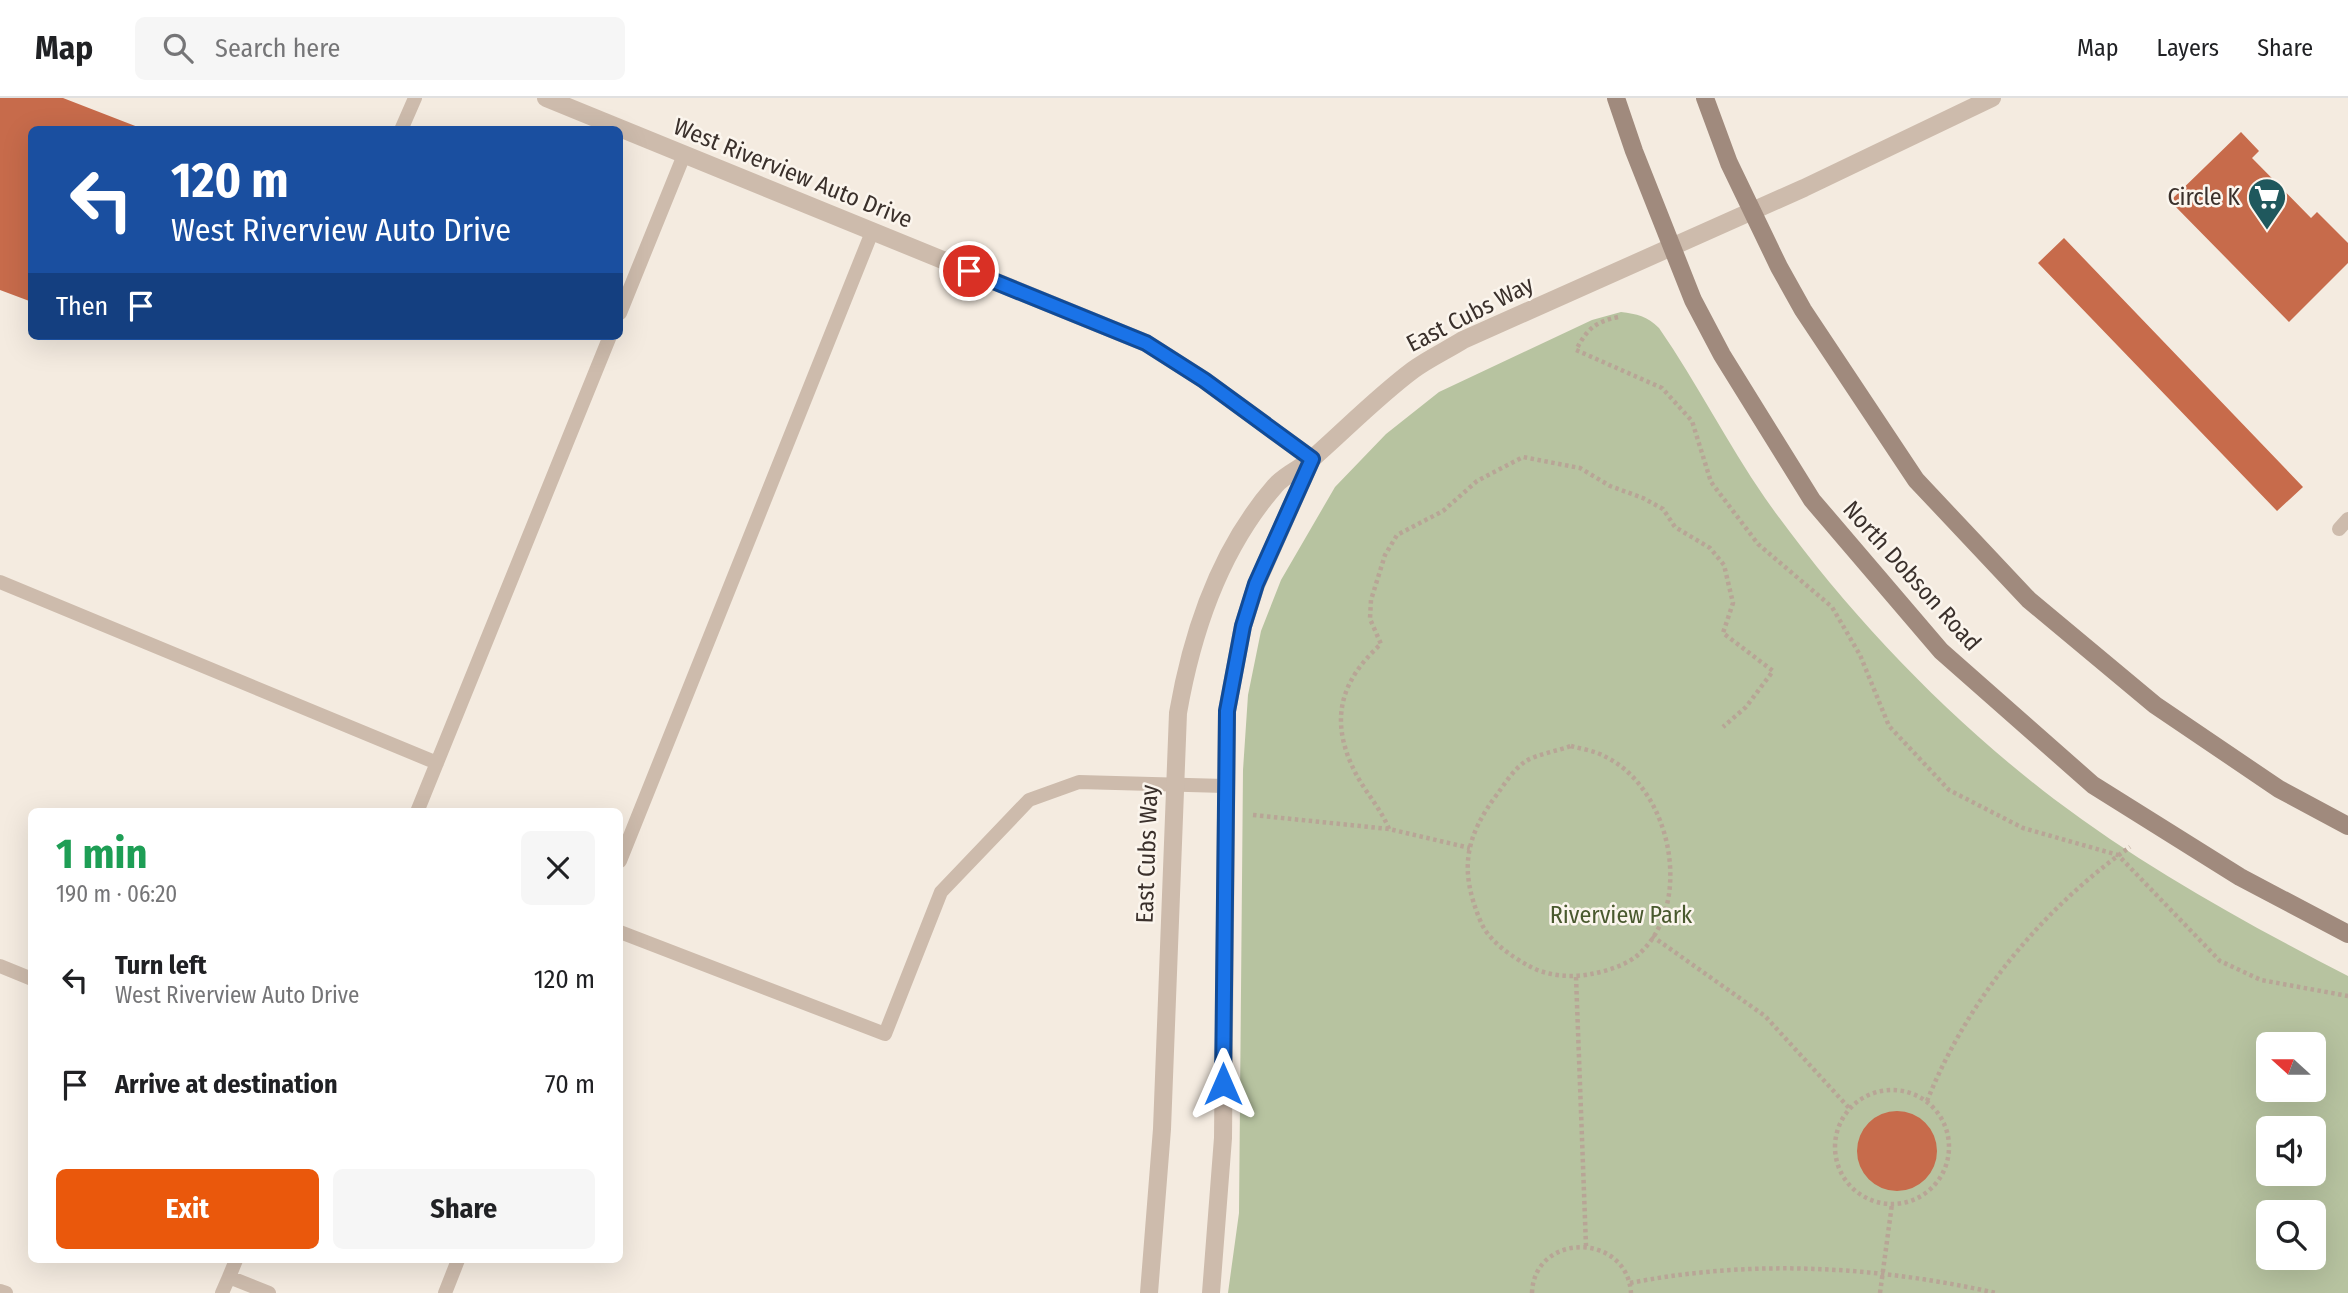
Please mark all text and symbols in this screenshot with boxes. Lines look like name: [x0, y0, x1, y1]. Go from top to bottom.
search box: [135, 17, 625, 80]
text: Map: [35, 28, 93, 68]
icon: search: [159, 29, 197, 67]
text: Search here: [215, 33, 340, 64]
text: Map: [2077, 34, 2119, 62]
text: Layers: [2157, 34, 2219, 62]
text: Share: [2257, 34, 2313, 62]
street label: West Riverview Auto Drive: [670, 112, 916, 234]
text: 120 m: [171, 151, 289, 210]
icon: left: [56, 154, 147, 245]
supermarket icon: Circle K: [2246, 176, 2288, 231]
place label: Circle K: [2167, 183, 2240, 211]
text: West Riverview Auto Drive: [171, 211, 511, 249]
pin: [939, 241, 999, 301]
icon: arrive: [950, 252, 988, 290]
street label: East Cubs Way: [1402, 270, 1538, 358]
icon: arrive: [122, 287, 160, 325]
text: Then: [56, 291, 108, 322]
street label: North Dobson Road: [1837, 495, 1987, 657]
street label: East Cubs Way: [1131, 784, 1163, 924]
text: 1 min: [56, 829, 147, 879]
button: close: [521, 831, 595, 905]
text: 190 m · 06:20: [56, 880, 177, 908]
park label: Riverview Park: [1550, 901, 1693, 929]
text: Turn left: [115, 950, 207, 981]
icon: left: [56, 961, 94, 999]
text: 120 m: [534, 964, 595, 995]
text: West Riverview Auto Drive: [115, 981, 359, 1009]
north arrow: [2256, 1032, 2326, 1102]
map controls: [2256, 1032, 2326, 1270]
position arrow: [1186, 1047, 1260, 1121]
icon: arrive: [56, 1066, 94, 1104]
text: Arrive at destination: [115, 1069, 338, 1100]
text: 70 m: [545, 1069, 595, 1100]
button: sound: [2256, 1116, 2326, 1186]
button: Exit: [56, 1169, 319, 1249]
button: Share: [333, 1169, 595, 1249]
button: search: [2256, 1200, 2326, 1270]

